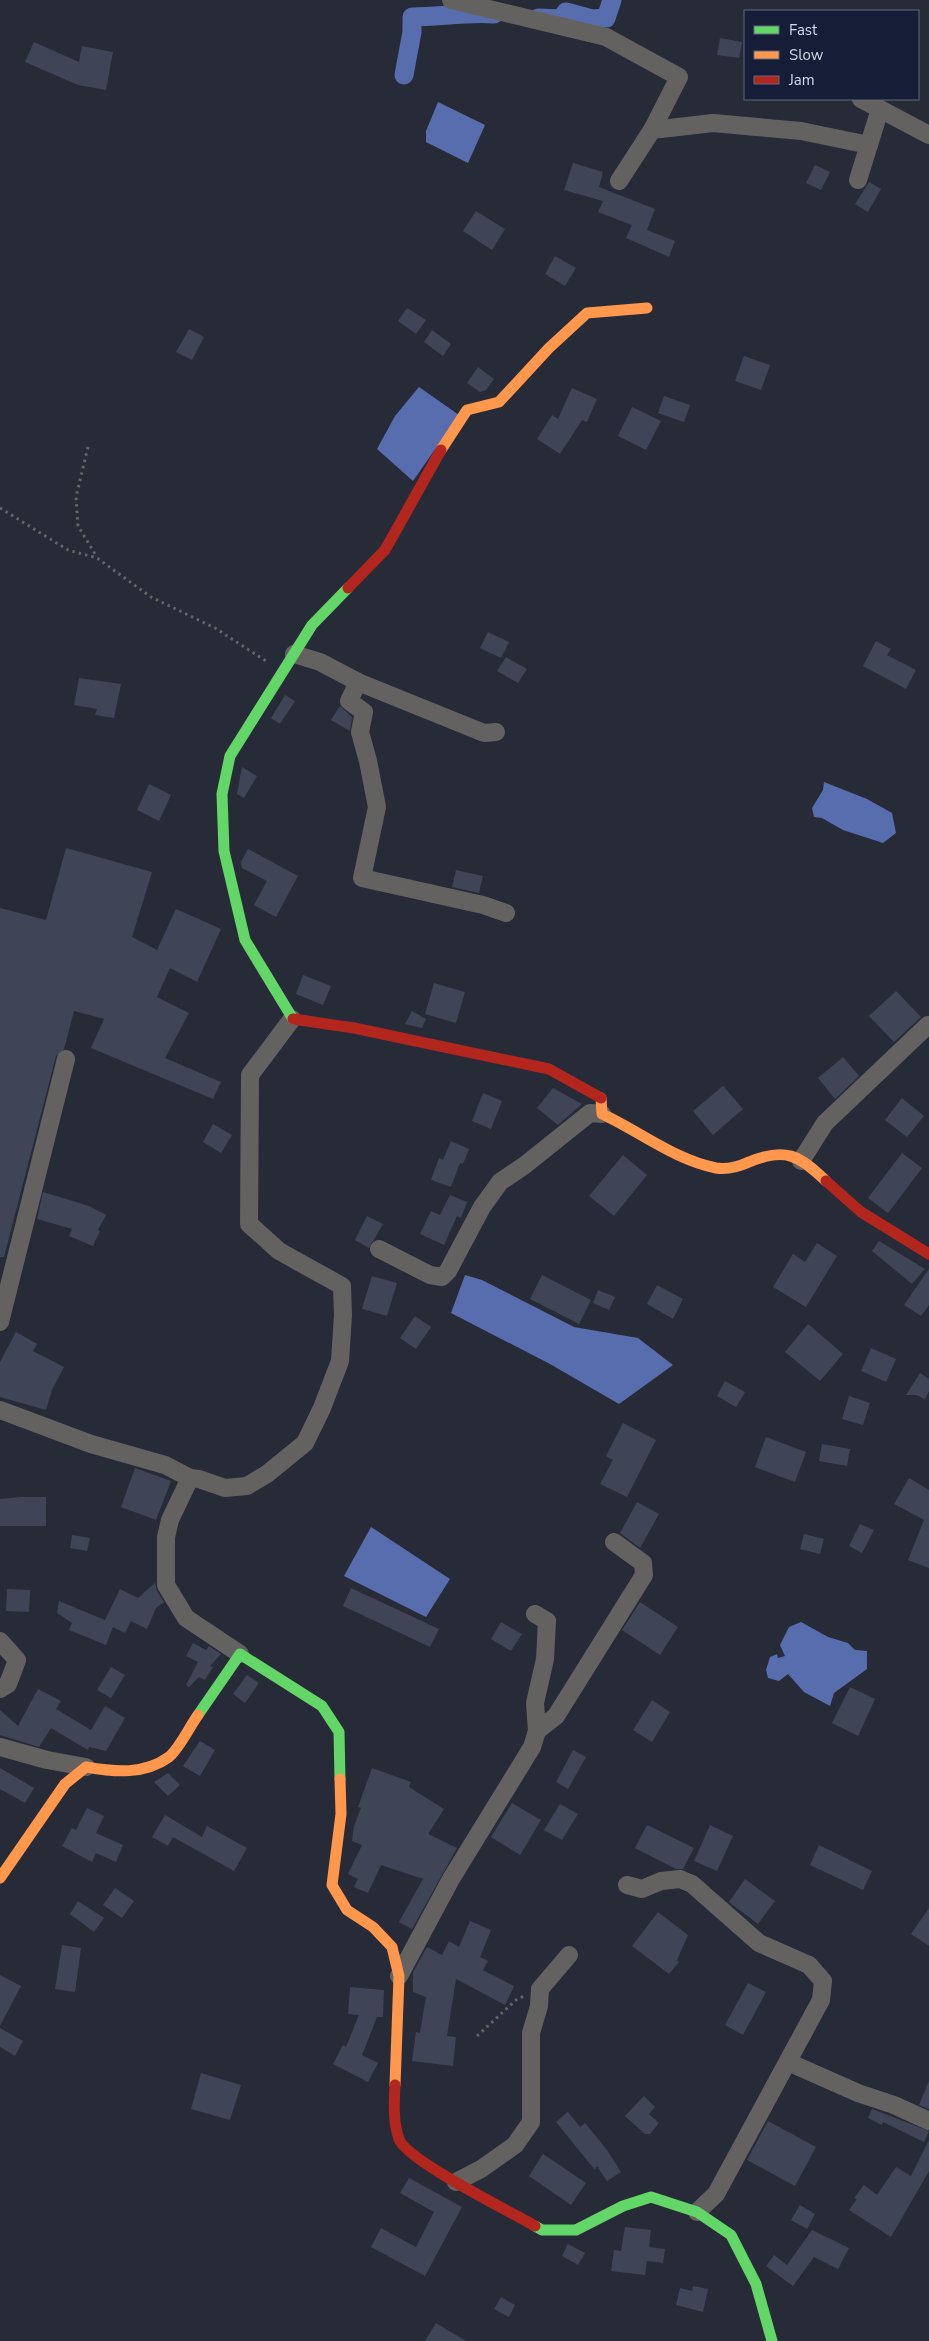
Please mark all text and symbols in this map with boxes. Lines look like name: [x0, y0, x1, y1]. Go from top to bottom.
legend: [744, 10, 919, 100]
text: Fast: [789, 20, 818, 40]
text: Slow: [789, 45, 824, 65]
text: Jam: [788, 70, 815, 90]

